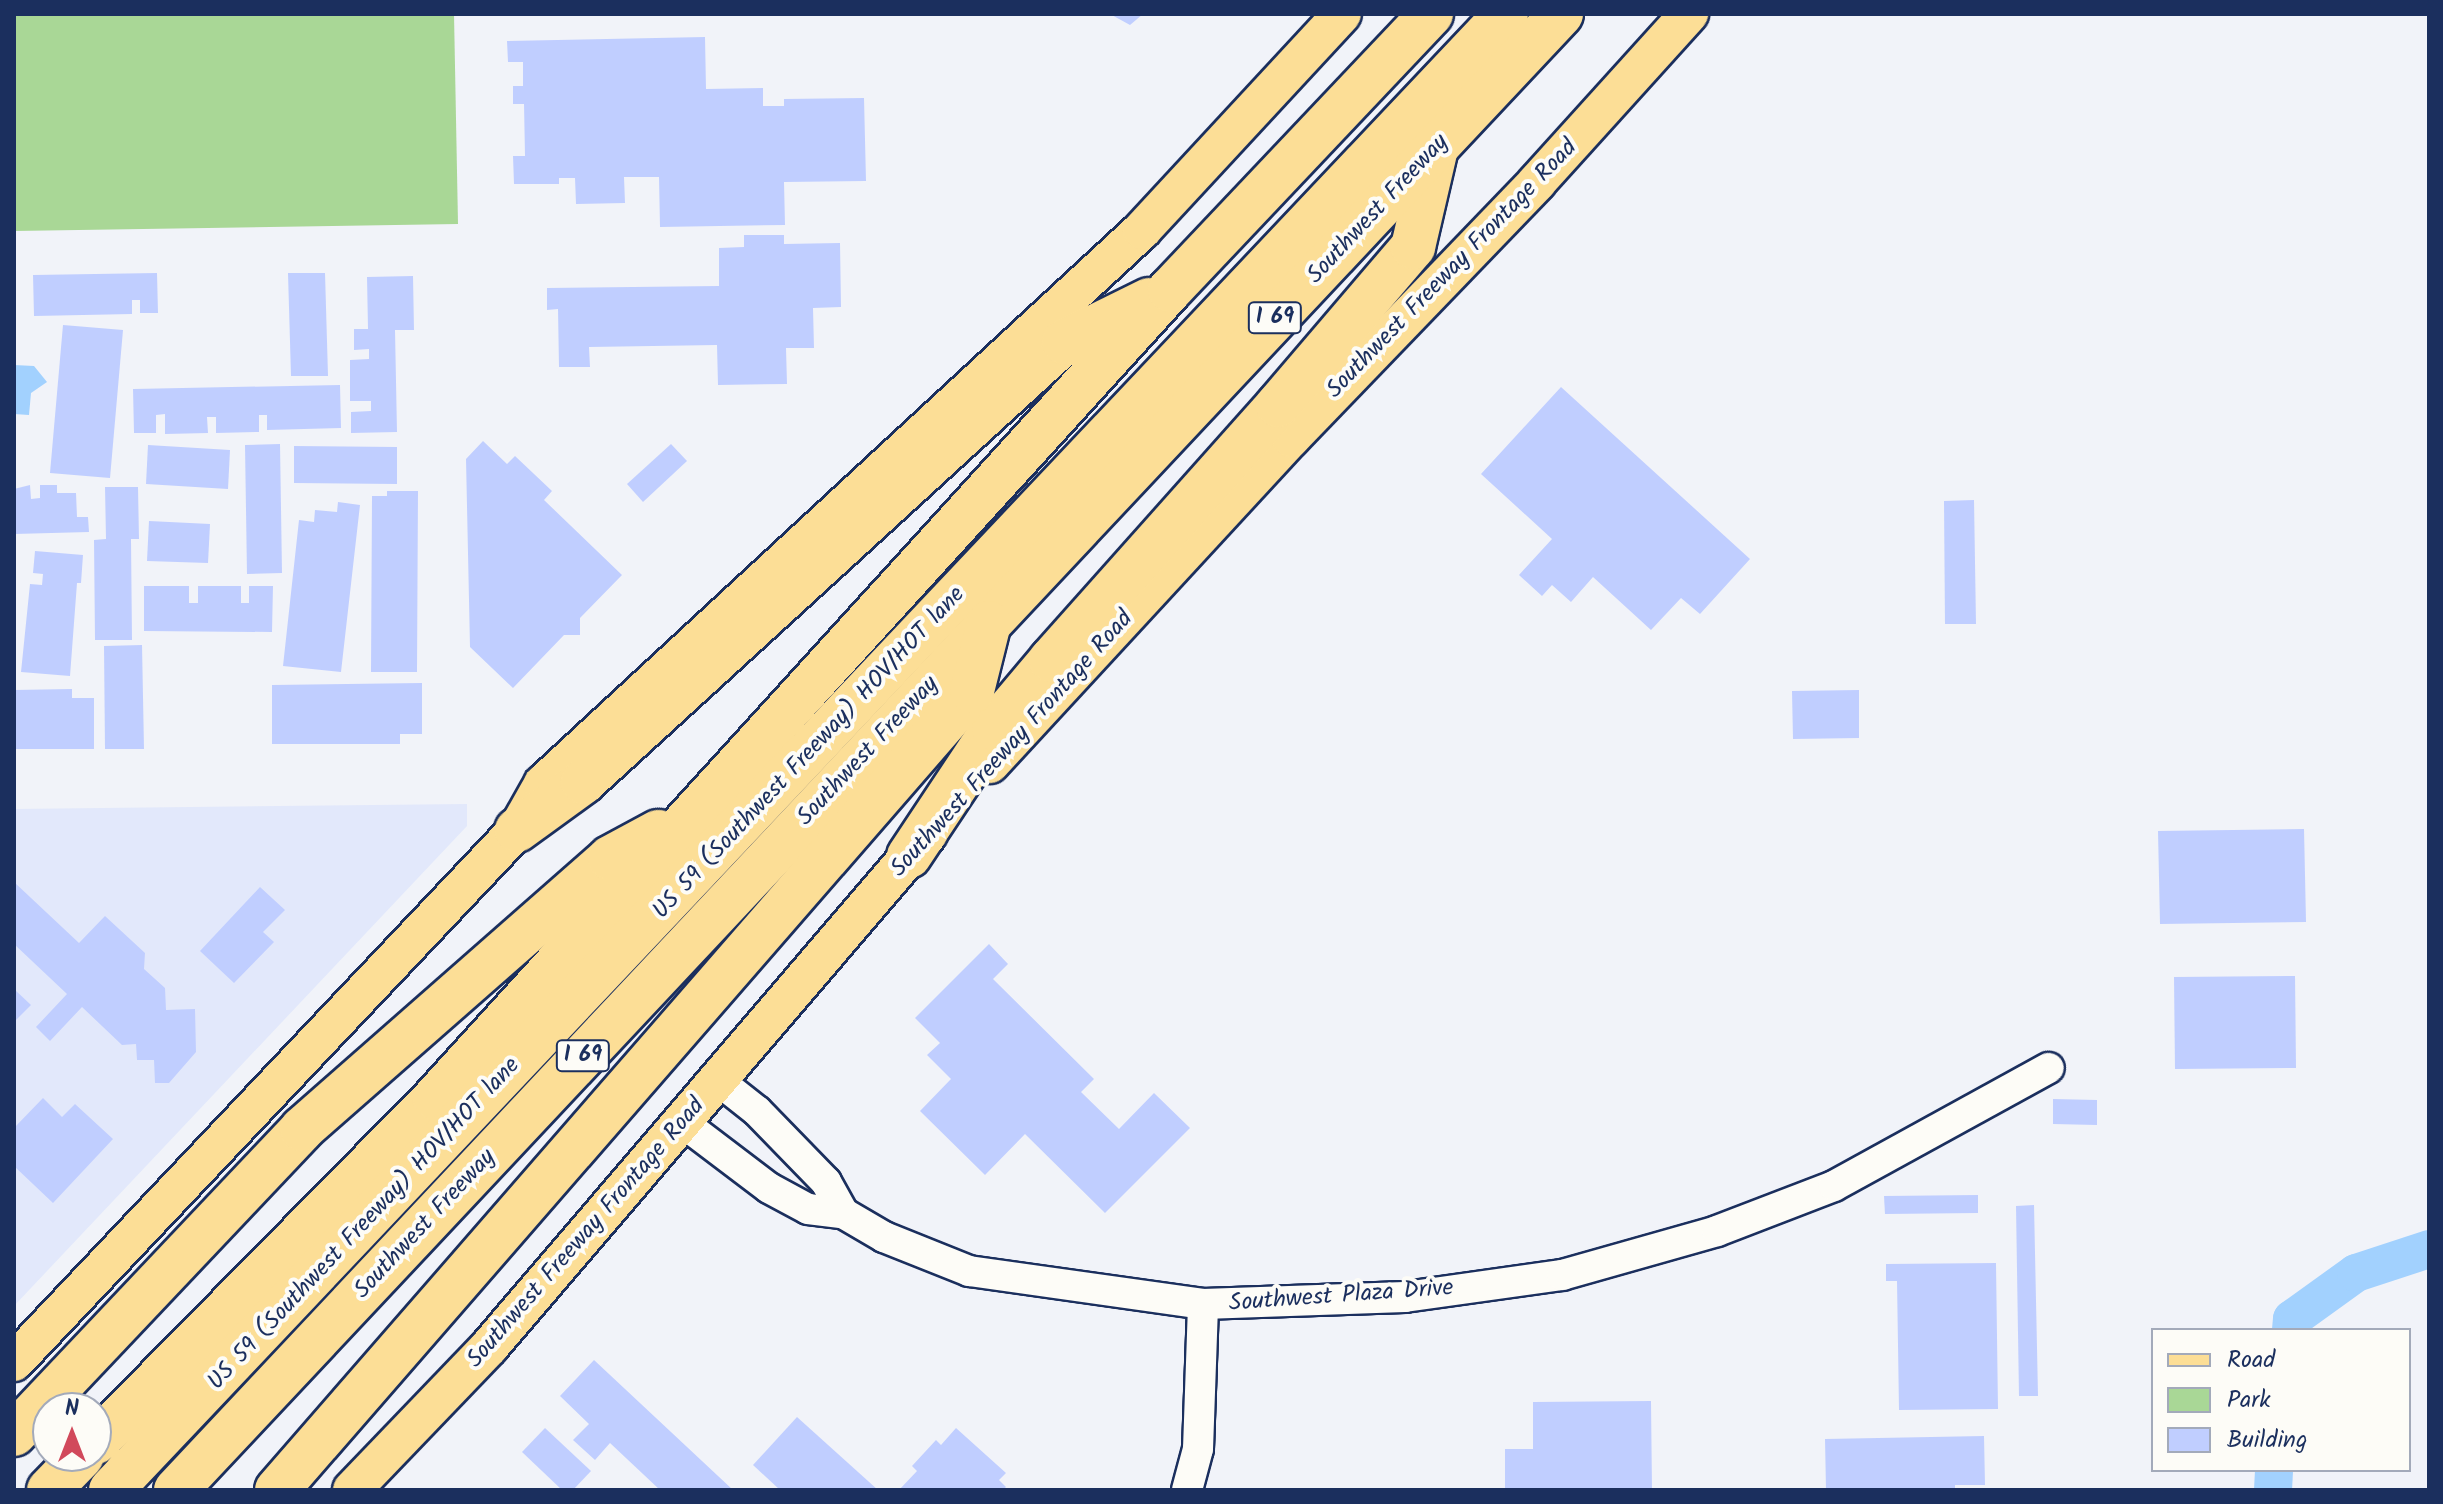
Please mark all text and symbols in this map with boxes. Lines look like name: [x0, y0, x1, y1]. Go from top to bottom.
street label: Southwest Freeway: [1301, 128, 1455, 290]
street label: Southwest Freeway Frontage Road: [1321, 134, 1583, 404]
road number: I 69: [1247, 300, 1303, 336]
street label: US 59 (Southwest Freeway) HOV/HOT lane: [647, 581, 971, 925]
street label: Southwest Freeway Frontage Road: [885, 605, 1139, 883]
street label: Southwest Freeway: [791, 670, 945, 832]
road number: I 69: [555, 1038, 611, 1074]
street label: US 59 (Southwest Freeway) HOV/HOT lane: [202, 1052, 526, 1396]
street label: Southwest Freeway Frontage Road: [461, 1092, 711, 1374]
street label: Southwest Freeway: [348, 1143, 502, 1305]
street label: Southwest Plaza Drive: [1228, 1274, 1454, 1318]
legend: [2151, 1328, 2411, 1472]
text: Road: [2227, 1341, 2275, 1380]
text: Park: [2227, 1381, 2271, 1420]
north arrow: [32, 1392, 112, 1472]
text: N: [65, 1392, 79, 1427]
text: Building: [2227, 1421, 2307, 1460]

